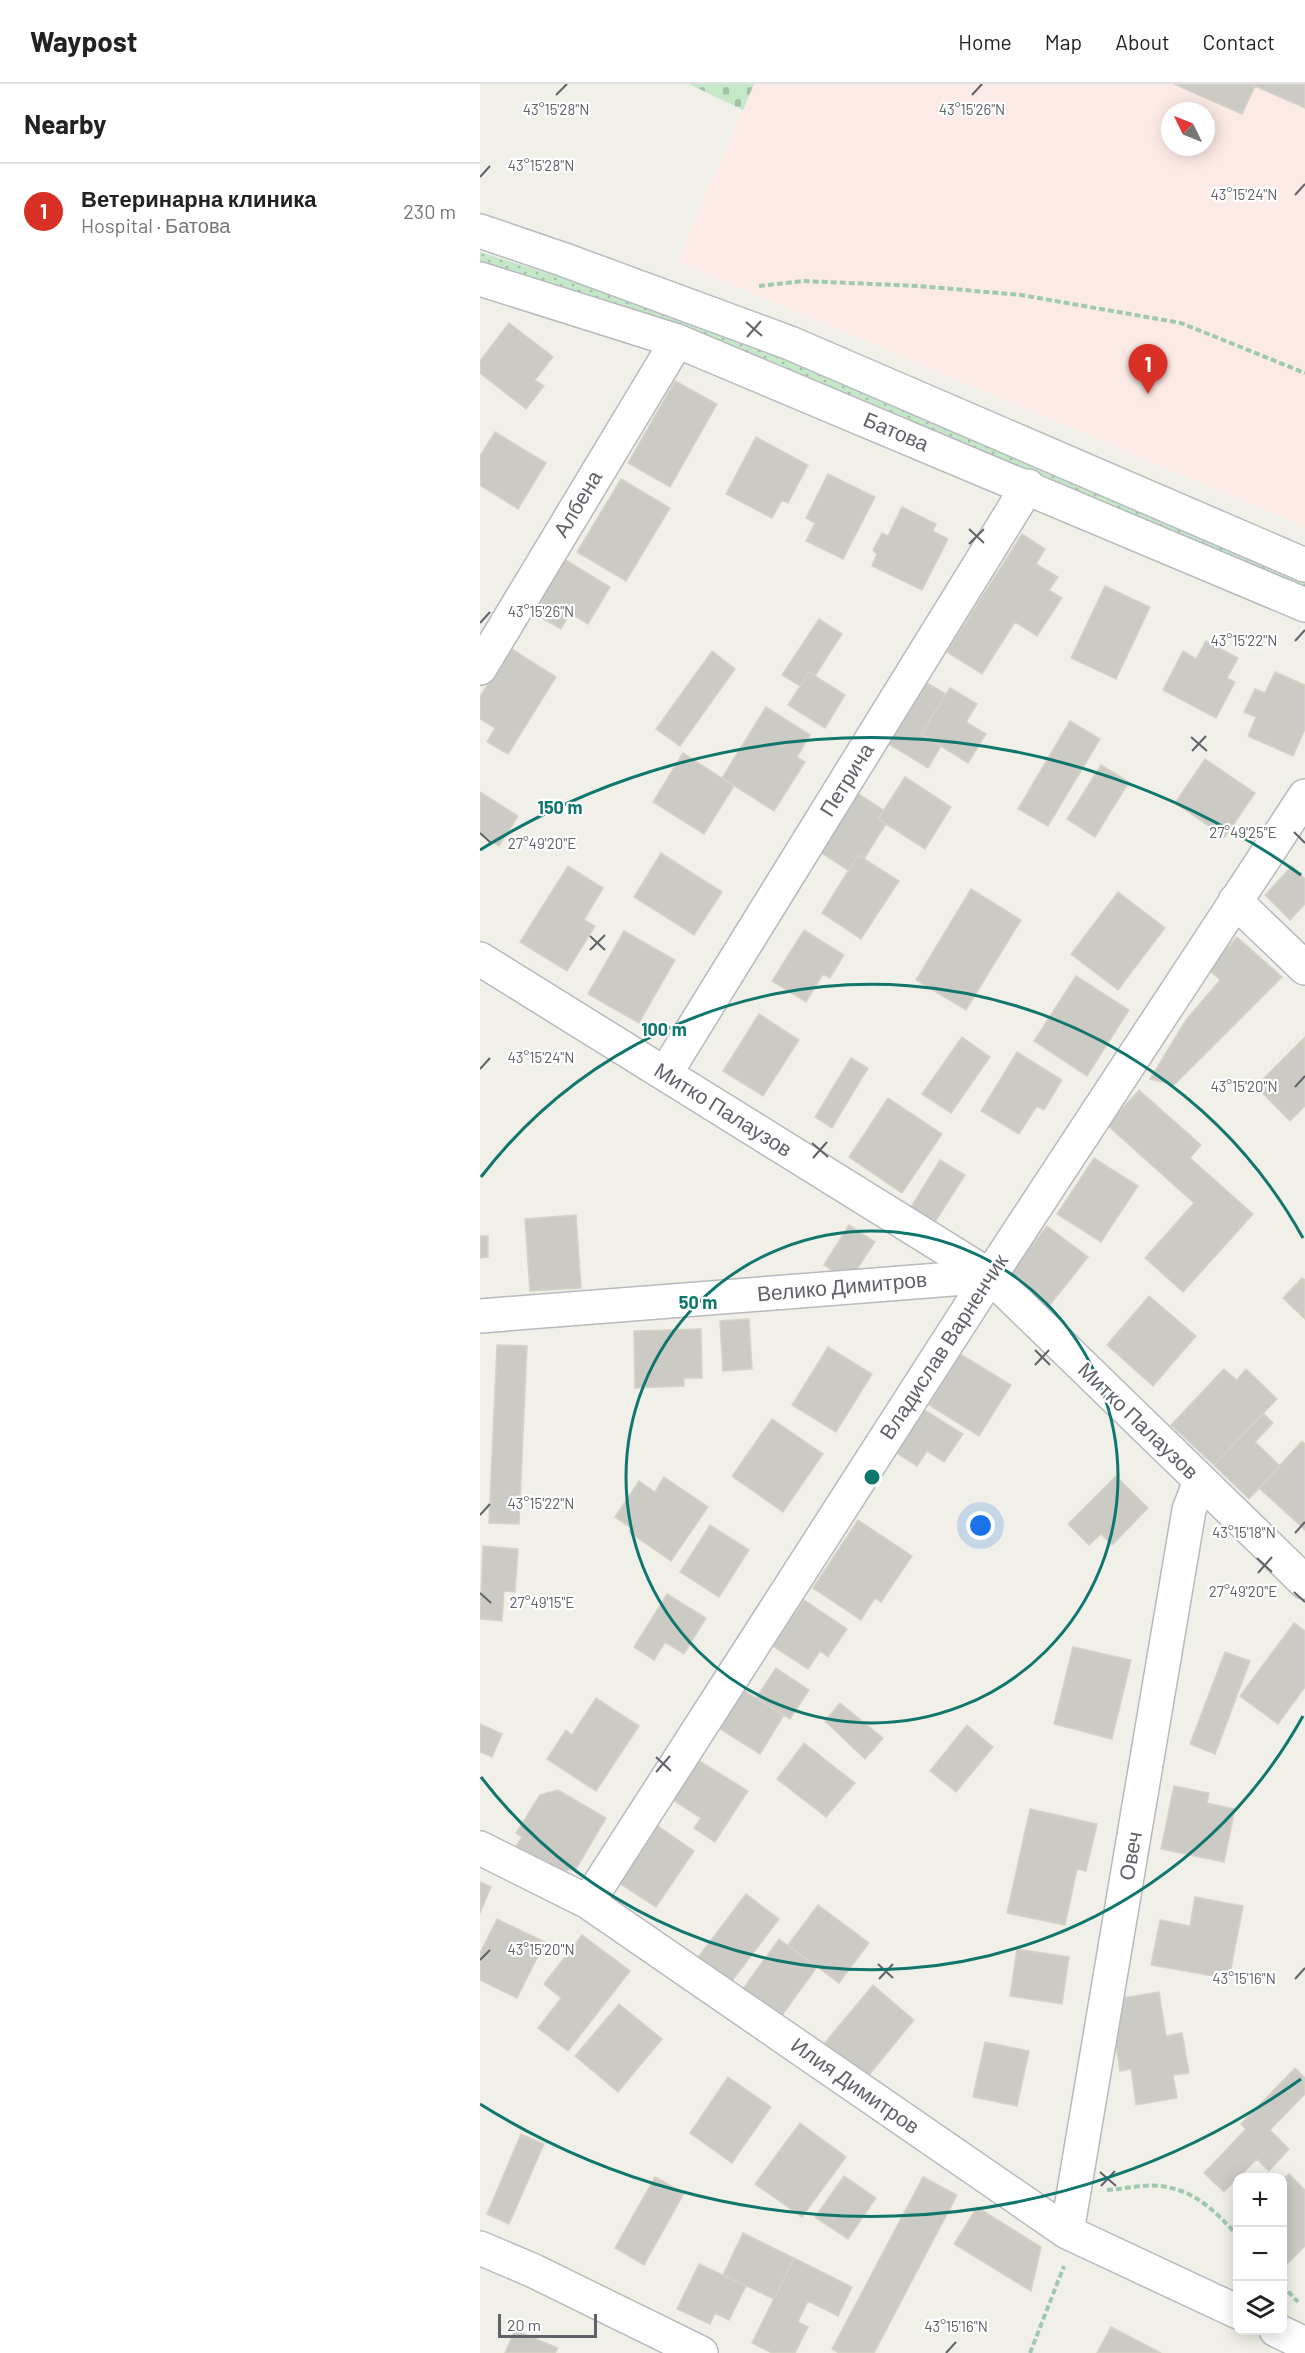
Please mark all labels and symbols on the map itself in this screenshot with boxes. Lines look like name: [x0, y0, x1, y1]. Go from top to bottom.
text: 43°15'28"N: [523, 100, 589, 118]
text: 43°15'26"N: [939, 100, 1005, 118]
north arrow: [1161, 102, 1215, 156]
text: 43°15'28"N: [508, 156, 574, 174]
text: 43°15'24"N: [1211, 185, 1277, 203]
pin: 1: [1128, 344, 1168, 394]
street label: Батова: [860, 406, 933, 456]
street label: Албена: [547, 465, 606, 541]
text: 43°15'26"N: [508, 602, 574, 620]
text: 43°15'22"N: [1211, 631, 1277, 649]
street label: Петрича: [813, 738, 878, 820]
text: 150 m: [538, 796, 582, 818]
text: 27°49'25"E: [1209, 823, 1277, 841]
text: 27°49'20"E: [508, 834, 576, 852]
text: 100 m: [641, 1018, 687, 1040]
text: 43°15'24"N: [508, 1048, 574, 1066]
street label: Митко Палаузов: [650, 1056, 797, 1161]
text: 43°15'20"N: [1210, 1077, 1278, 1095]
street label: Владислав Варненчик: [873, 1248, 1012, 1443]
street label: Велико Димитров: [756, 1266, 928, 1305]
text: 50 m: [679, 1291, 717, 1313]
street label: Митко Палаузов: [1074, 1356, 1204, 1484]
centre of rings: [862, 1467, 882, 1487]
text: 43°15'22"N: [508, 1494, 574, 1512]
your location: [966, 1511, 995, 1540]
text: 43°15'18"N: [1212, 1523, 1276, 1541]
text: 27°49'20"E: [1209, 1582, 1277, 1600]
text: 27°49'15"E: [510, 1593, 574, 1611]
street label: Овеч: [1113, 1829, 1146, 1882]
text: 43°15'20"N: [507, 1940, 575, 1958]
text: 43°15'16"N: [1212, 1969, 1276, 1987]
street label: Илия Димитров: [787, 2031, 925, 2138]
scale bar: [498, 2311, 597, 2338]
text: 43°15'16"N: [924, 2317, 988, 2335]

